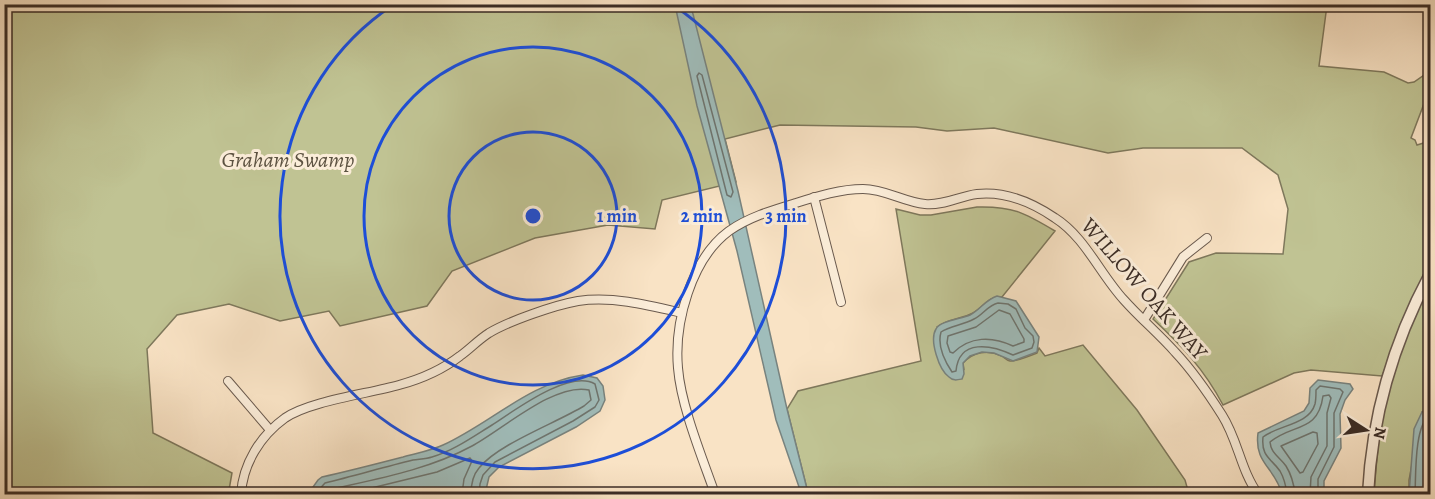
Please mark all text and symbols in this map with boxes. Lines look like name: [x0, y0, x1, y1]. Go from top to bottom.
park label: Graham Swamp: [221, 145, 355, 175]
text: 1 min: [597, 204, 637, 228]
text: 2 min: [681, 204, 723, 228]
text: 3 min: [765, 204, 807, 228]
centre of rings: [523, 206, 543, 226]
street label: WILLOW OAK WAY: [1073, 211, 1215, 367]
north arrow: [1336, 400, 1396, 460]
text: N: [1368, 425, 1392, 441]

